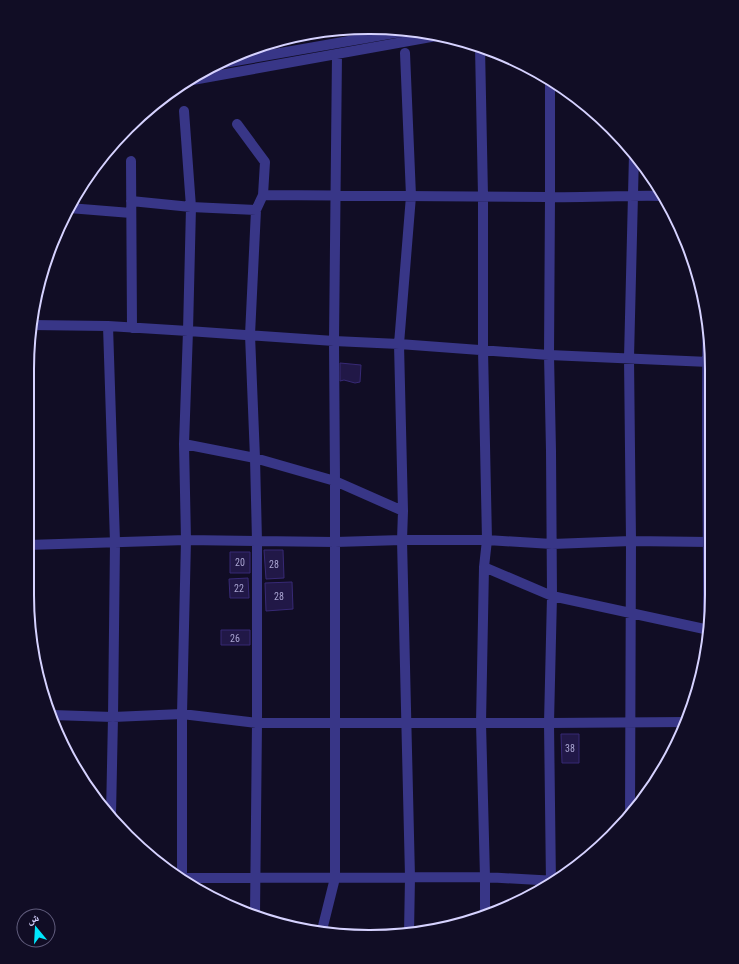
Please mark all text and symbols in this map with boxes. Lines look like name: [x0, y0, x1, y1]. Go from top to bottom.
house number: 20: [235, 557, 245, 568]
house number: 28: [269, 559, 279, 570]
house number: 22: [234, 583, 244, 594]
house number: 28: [274, 591, 284, 602]
house number: 26: [230, 633, 240, 644]
house number: 38: [565, 743, 575, 754]
north arrow: [16, 908, 56, 948]
text: ش: [26, 911, 41, 928]

